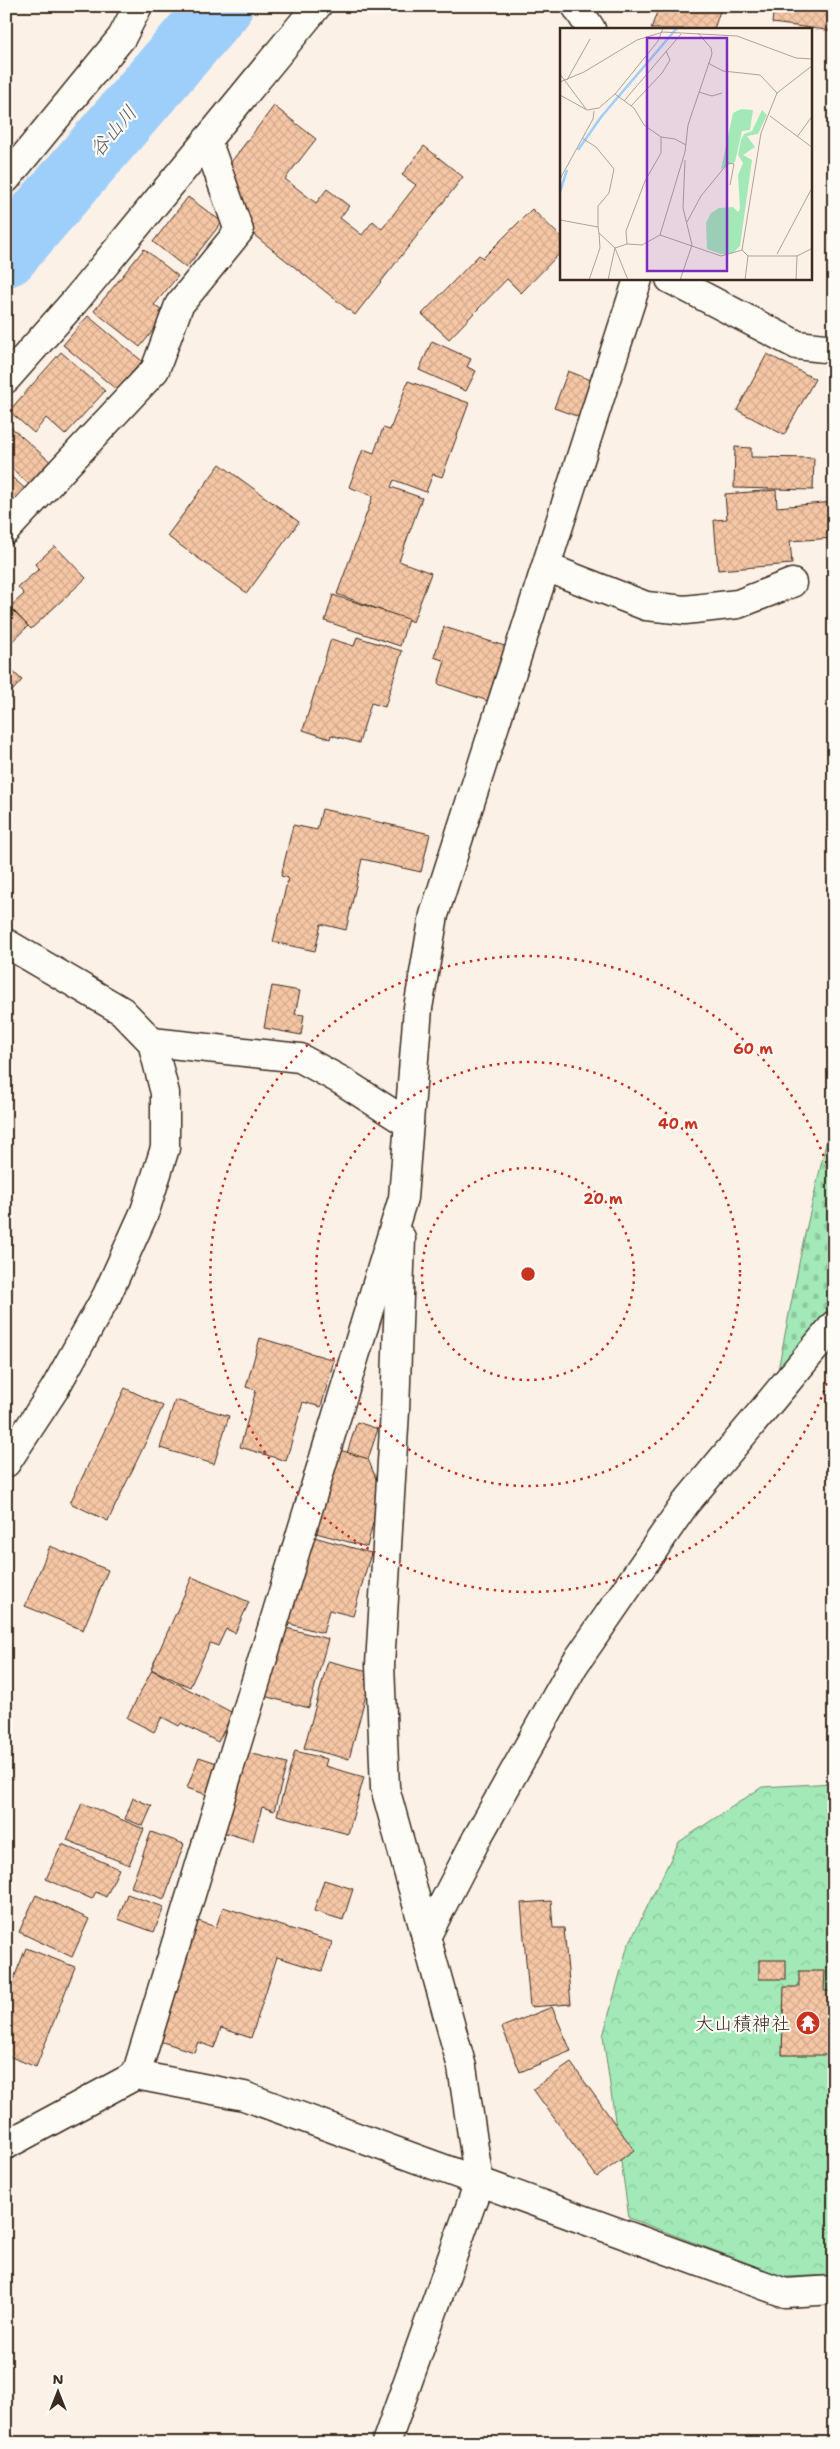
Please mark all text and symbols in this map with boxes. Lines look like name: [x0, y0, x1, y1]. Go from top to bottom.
inset map: [560, 28, 812, 280]
water label: 谷山川: [84, 100, 142, 162]
text: 60 m: [733, 1039, 773, 1059]
text: 40 m: [658, 1114, 698, 1134]
text: 20 m: [583, 1189, 623, 1209]
centre of rings: [519, 1265, 537, 1283]
temple icon: 大山積神社: [795, 2010, 821, 2036]
place label: 大山積神社: [695, 2011, 790, 2036]
north arrow: [32, 2366, 82, 2416]
text: N: [52, 2370, 64, 2388]

